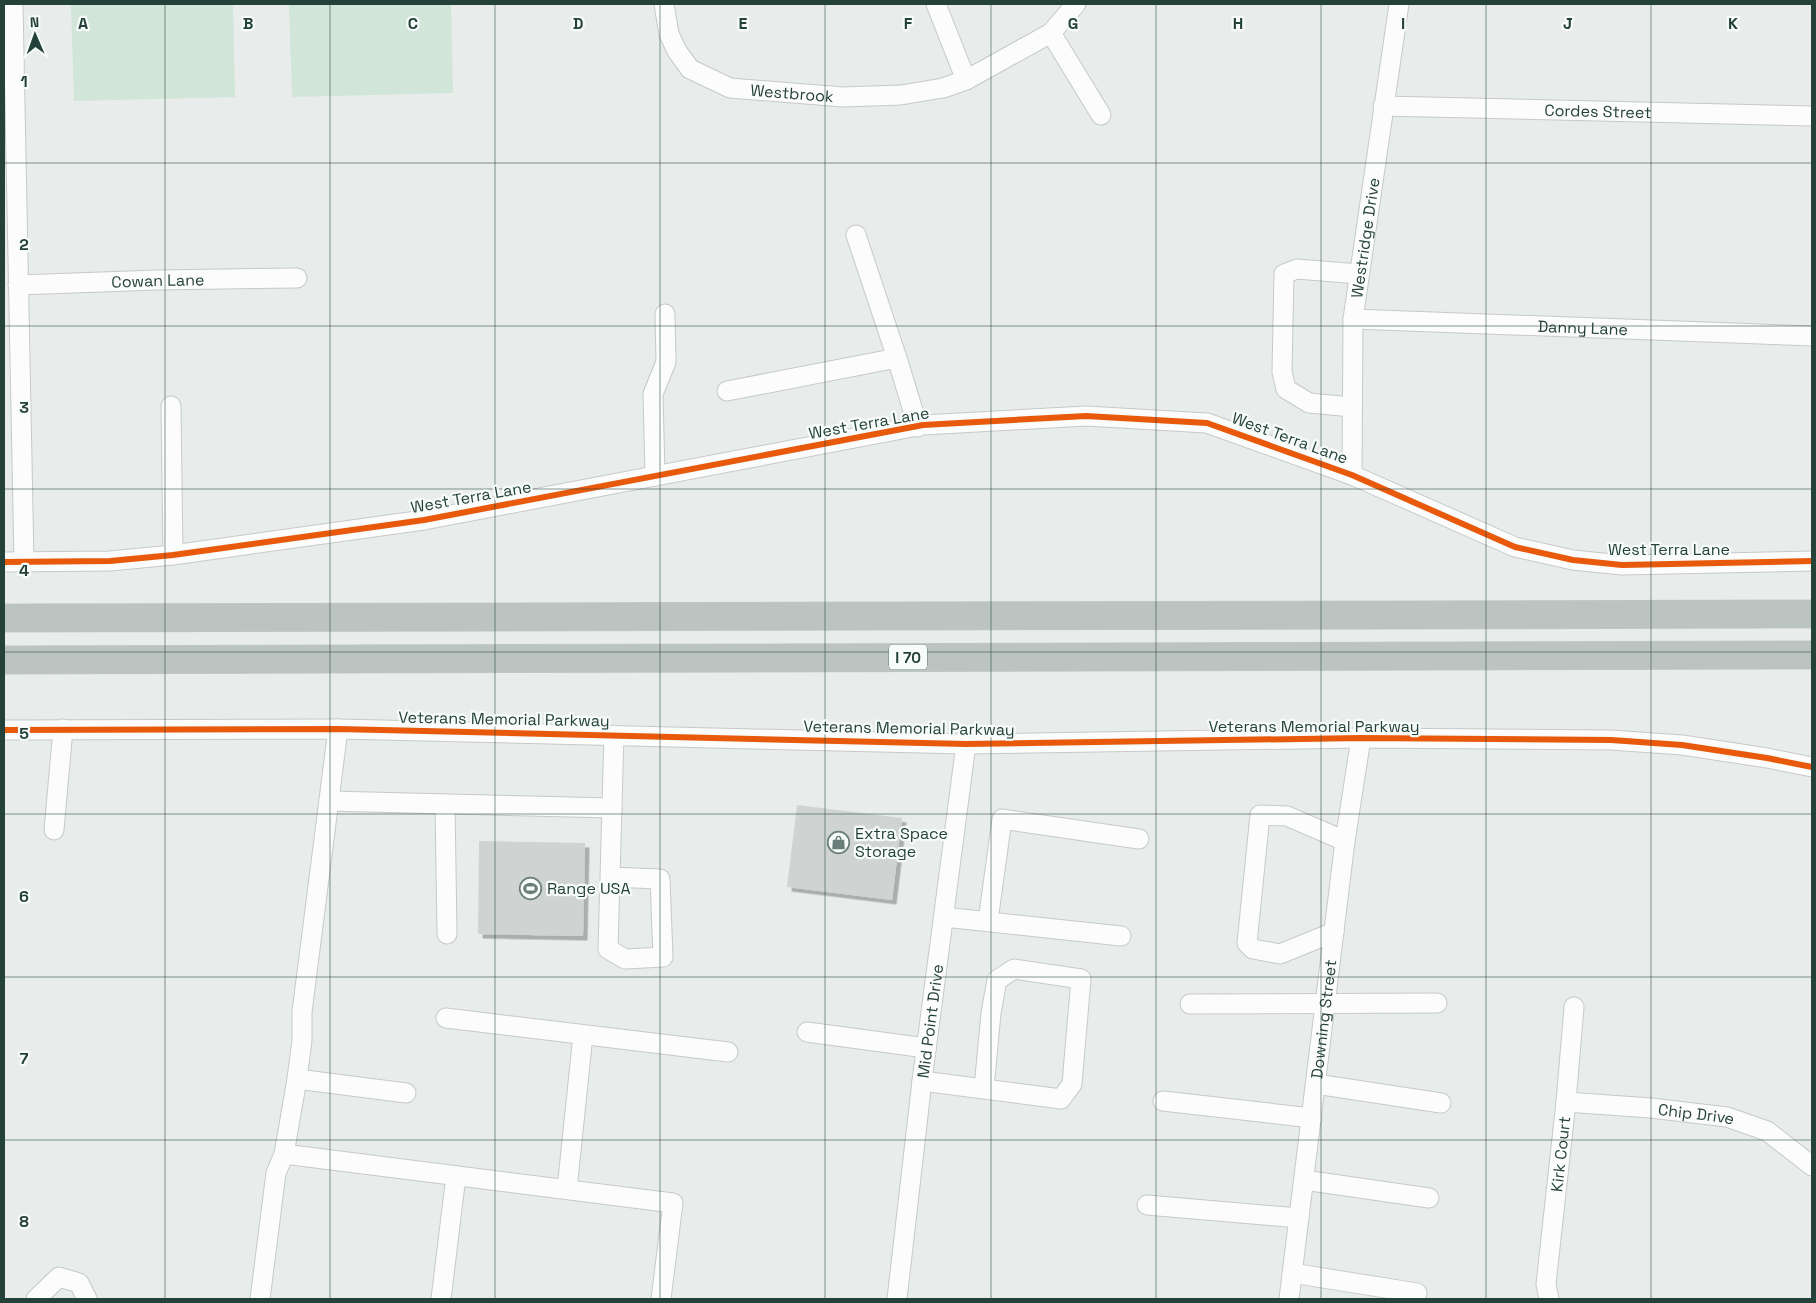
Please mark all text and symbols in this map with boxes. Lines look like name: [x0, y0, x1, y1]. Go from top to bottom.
north arrow: [10, 10, 60, 60]
text: N: [30, 13, 40, 31]
text: A: [78, 13, 88, 34]
text: B: [243, 13, 253, 34]
text: C: [408, 13, 418, 34]
text: D: [573, 13, 583, 34]
text: E: [739, 13, 748, 34]
text: F: [904, 13, 913, 34]
text: G: [1068, 13, 1078, 34]
text: H: [1233, 13, 1243, 34]
text: I: [1401, 13, 1405, 34]
text: J: [1563, 13, 1573, 34]
text: K: [1728, 13, 1738, 34]
text: 1: [20, 71, 28, 92]
street label: Westbrook: [750, 79, 835, 107]
street label: Cordes Street: [1544, 99, 1652, 123]
street label: Westridge Drive: [1346, 176, 1384, 299]
text: 2: [19, 234, 29, 255]
street label: Cowan Lane: [111, 269, 205, 292]
street label: Danny Lane: [1537, 315, 1628, 340]
text: 3: [19, 397, 29, 418]
street label: West Terra Lane: [807, 402, 931, 444]
street label: West Terra Lane: [1229, 407, 1351, 469]
street label: West Terra Lane: [409, 476, 533, 518]
street label: West Terra Lane: [1608, 539, 1730, 560]
text: 4: [19, 560, 29, 581]
road number: I 70: [889, 644, 927, 670]
street label: Veterans Memorial Parkway: [398, 707, 610, 731]
street label: Veterans Memorial Parkway: [803, 716, 1015, 740]
street label: Veterans Memorial Parkway: [1208, 716, 1420, 737]
text: 5: [19, 723, 29, 744]
place label: Extra Space Storage: [855, 823, 948, 862]
shop icon: Extra Space Storage: [827, 830, 851, 854]
sports icon: Range USA: [519, 876, 543, 900]
place label: Range USA: [547, 878, 630, 899]
text: 6: [19, 886, 29, 907]
street label: Downing Street: [1306, 958, 1341, 1080]
street label: Mid Point Drive: [912, 963, 948, 1079]
text: 7: [20, 1048, 29, 1069]
street label: Chip Drive: [1657, 1098, 1738, 1129]
street label: Kirk Court: [1546, 1115, 1575, 1193]
text: 8: [19, 1211, 29, 1232]

